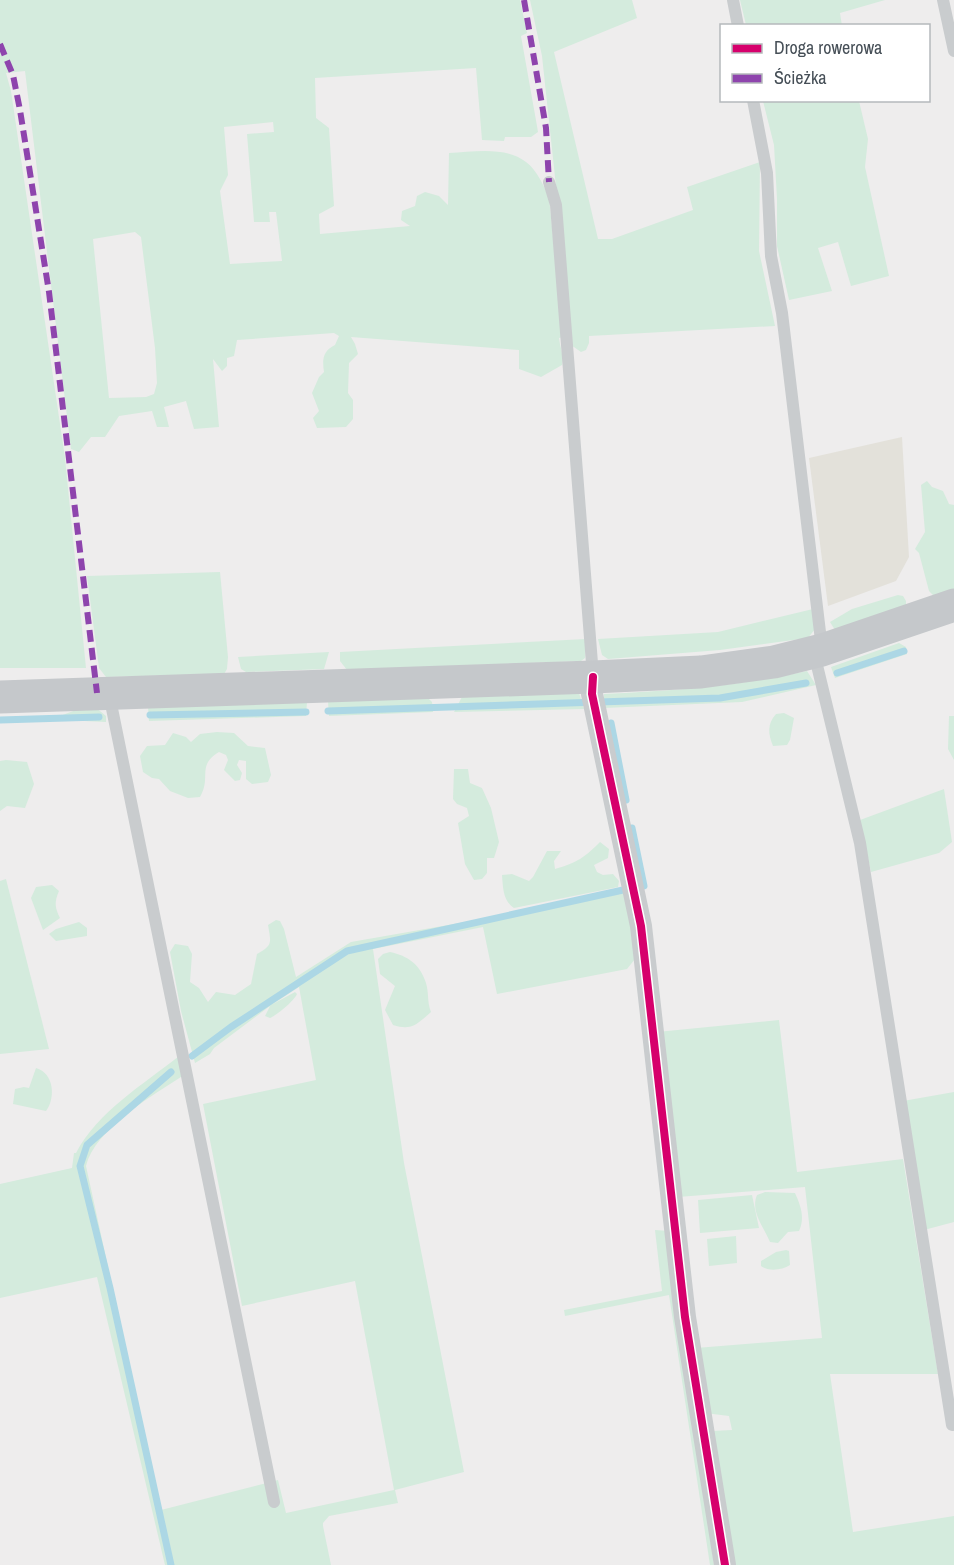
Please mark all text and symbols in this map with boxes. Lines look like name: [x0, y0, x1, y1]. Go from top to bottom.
legend: [720, 24, 930, 102]
text: Droga rowerowa: [774, 35, 882, 60]
text: Ścieżka: [774, 65, 827, 90]

